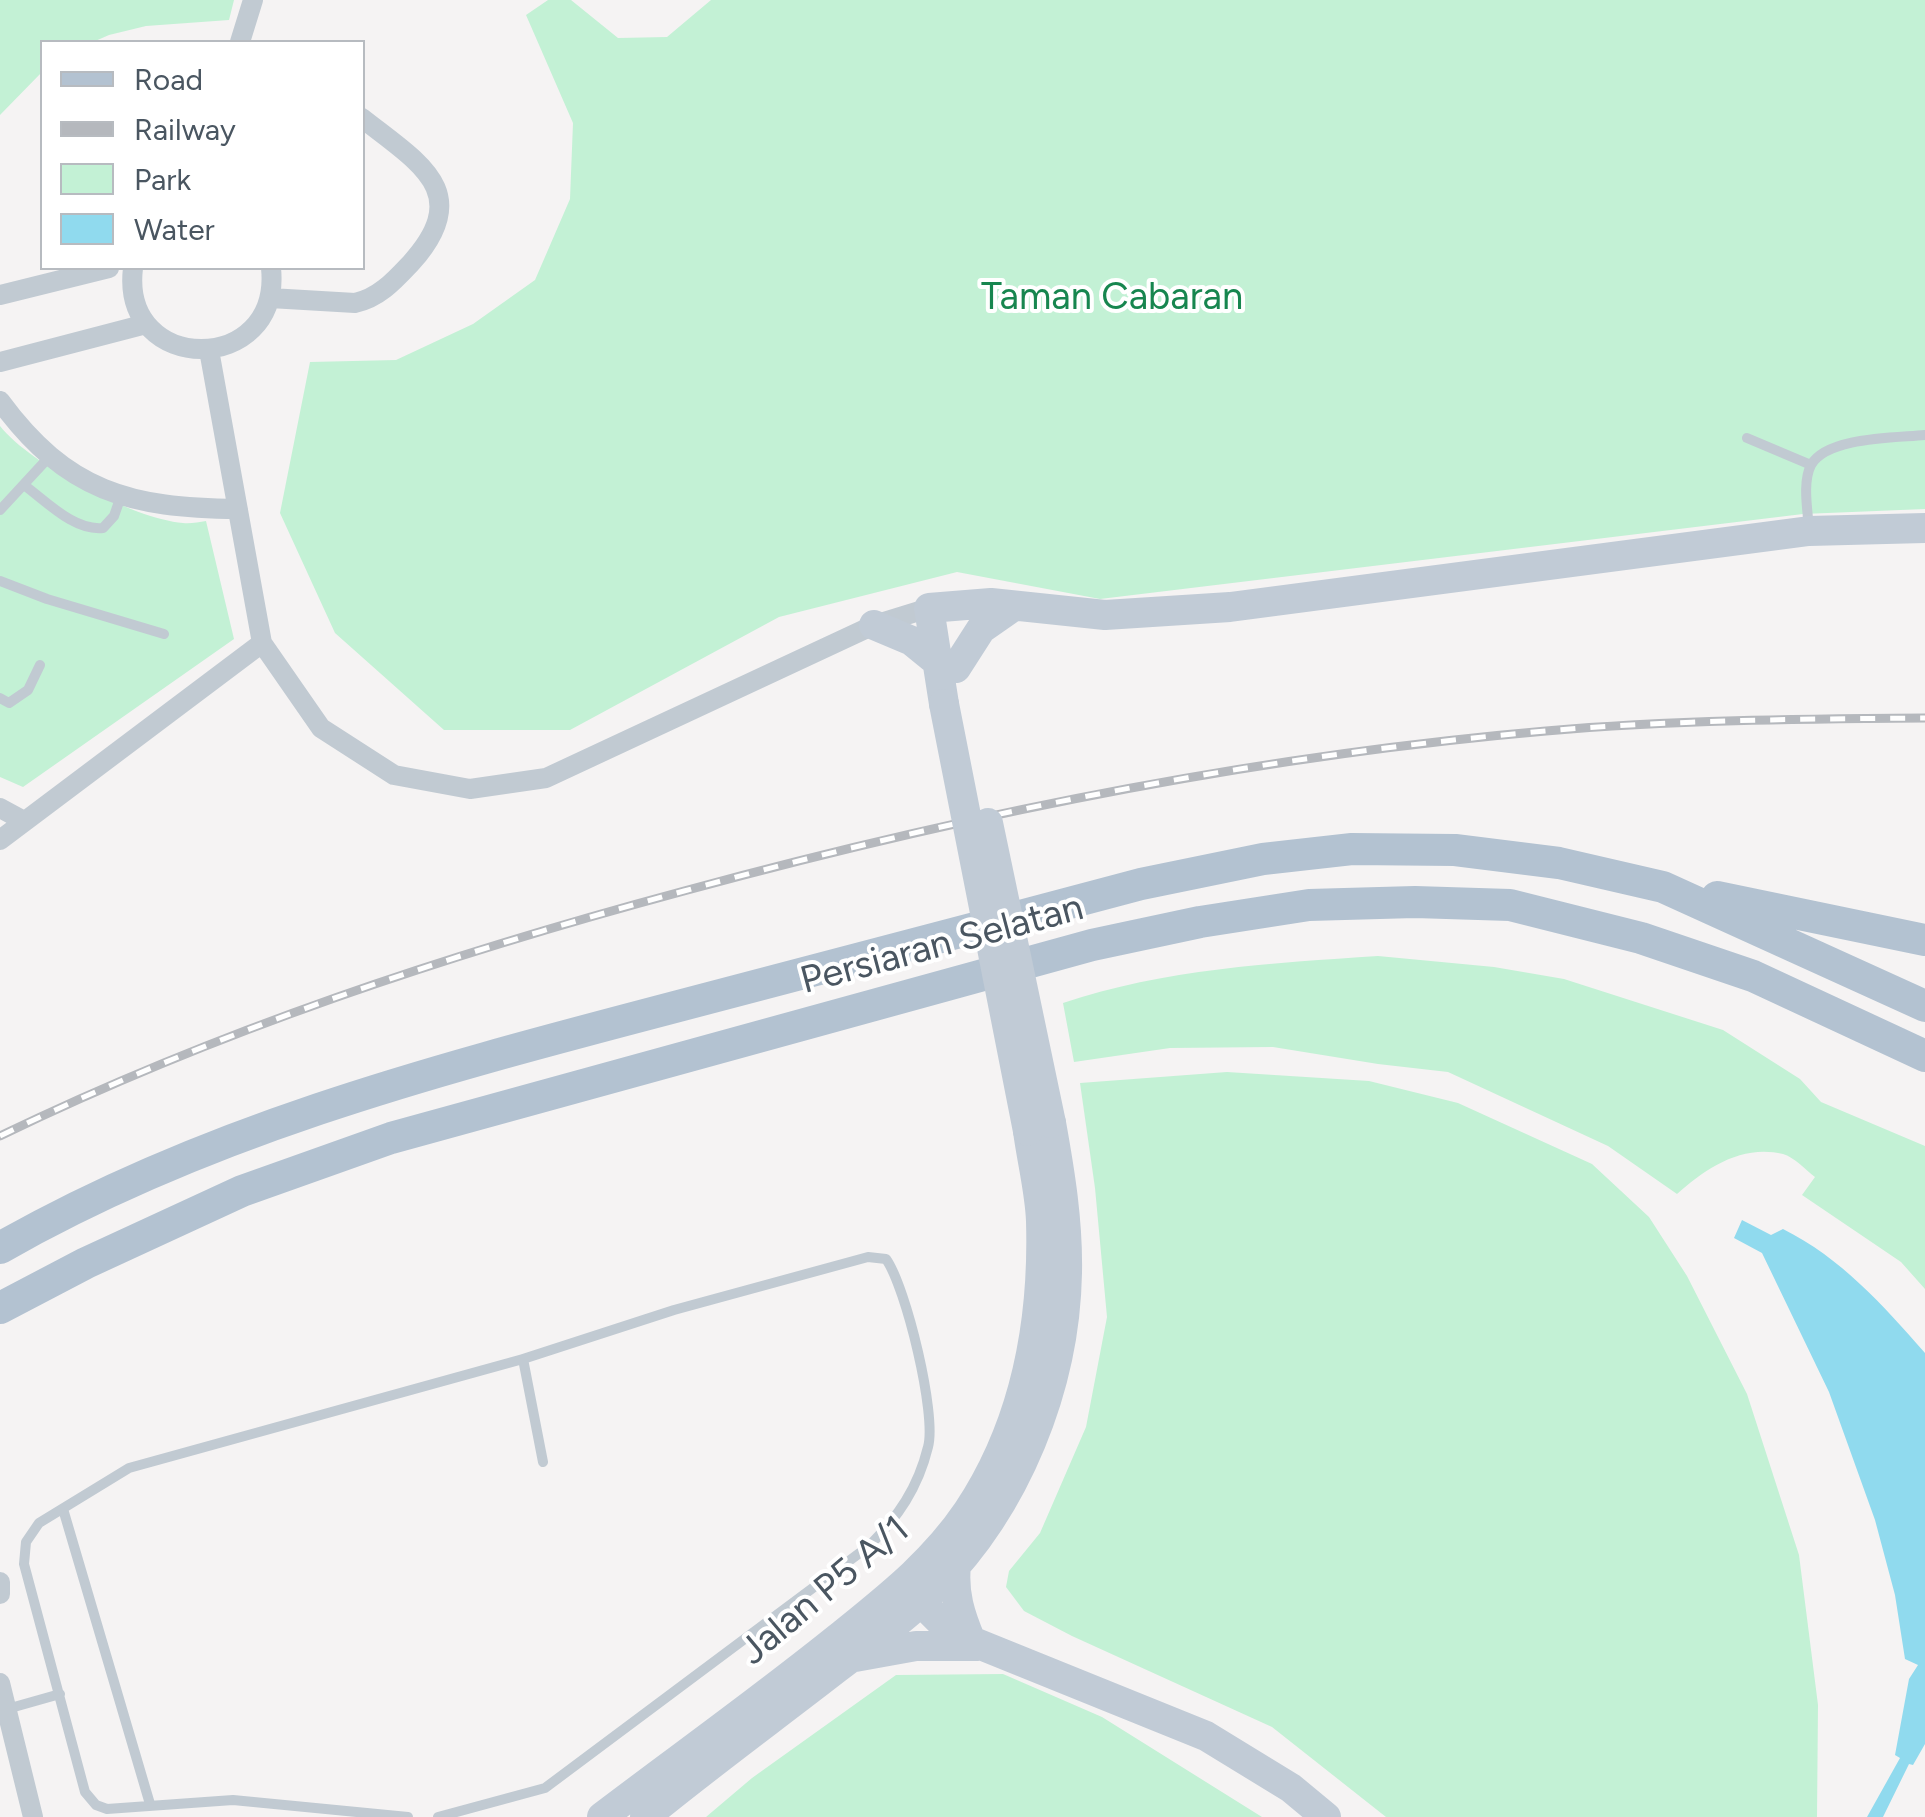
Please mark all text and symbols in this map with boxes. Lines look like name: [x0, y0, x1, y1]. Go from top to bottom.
legend: [40, 40, 365, 270]
text: Road: [134, 61, 203, 98]
text: Railway: [134, 111, 236, 148]
text: Park: [134, 161, 191, 198]
text: Water: [134, 211, 215, 248]
park label: Taman Cabaran: [981, 275, 1243, 321]
street label: Persiaran Selatan: [796, 885, 1088, 1005]
street label: Jalan P5 A/1: [731, 1507, 919, 1675]

